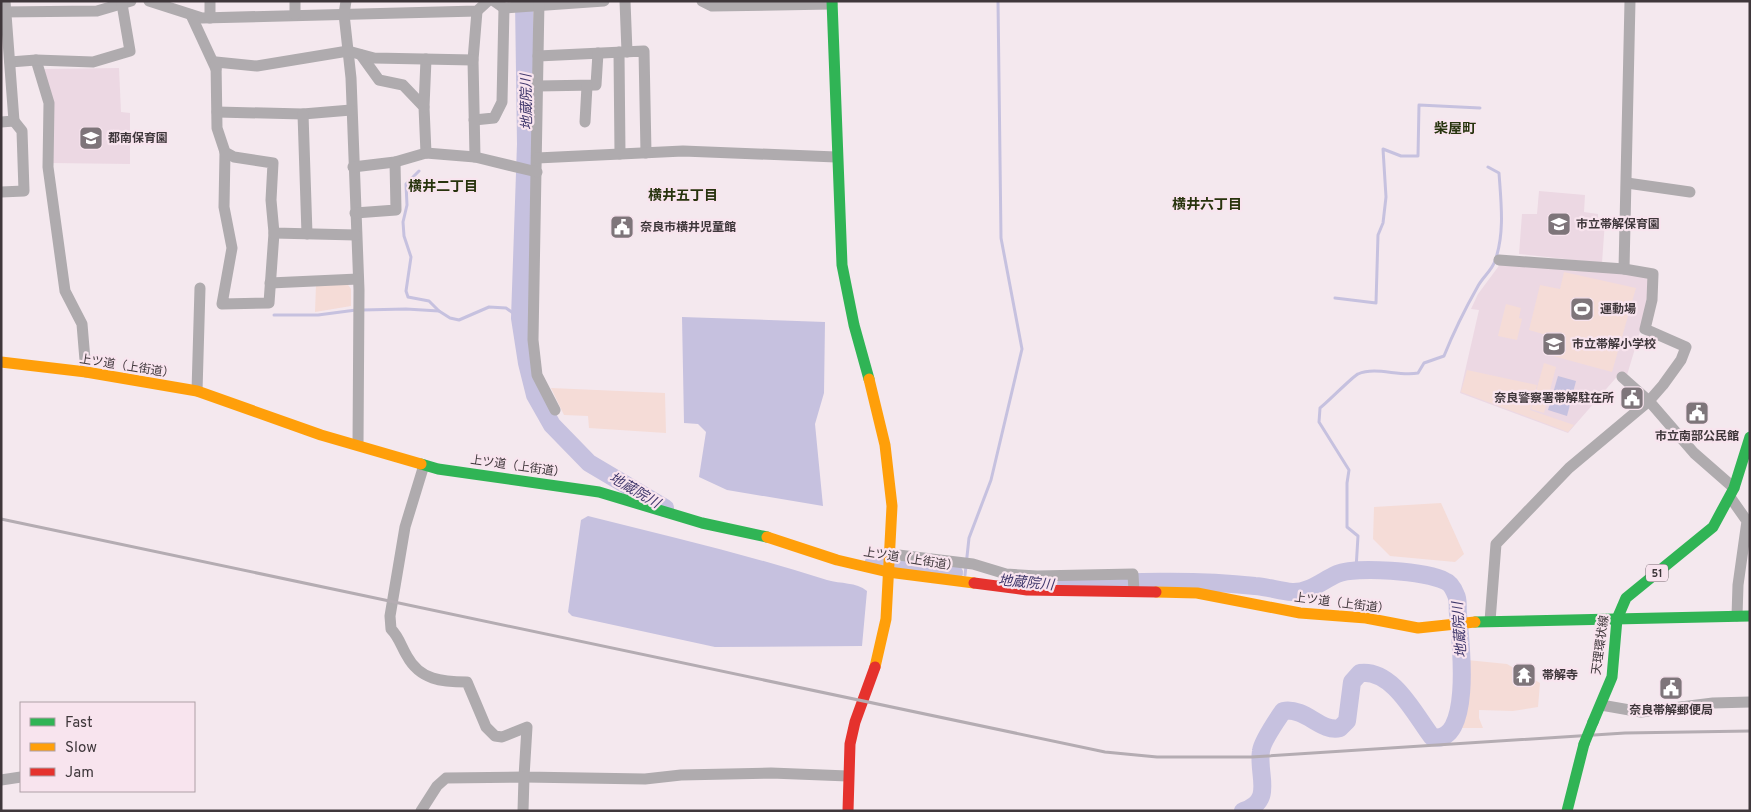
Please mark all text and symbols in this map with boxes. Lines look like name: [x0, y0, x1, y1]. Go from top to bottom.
water label: 地蔵院川: [518, 72, 536, 130]
district label: 柴屋町: [1434, 121, 1476, 138]
school or university icon: 都南保育園: [78, 125, 104, 151]
place label: 都南保育園: [108, 131, 168, 147]
district label: 横井二丁目: [408, 178, 478, 196]
district label: 横井五丁目: [648, 187, 718, 205]
district label: 横井六丁目: [1172, 196, 1242, 214]
school or university icon: 市立帯解保育園: [1546, 211, 1572, 237]
public building icon: 奈良市横井児童館: [609, 214, 635, 240]
place label: 市立帯解保育園: [1576, 217, 1660, 233]
place label: 奈良市横井児童館: [640, 220, 736, 236]
sports icon: 運動場: [1569, 296, 1595, 322]
place label: 運動場: [1600, 302, 1636, 318]
school or university icon: 市立帯解小学校: [1541, 331, 1567, 357]
place label: 市立帯解小学校: [1572, 337, 1656, 353]
street label: 上ツ道（上街道）: [78, 352, 176, 382]
public building icon: 奈良警察署帯解駐在所: [1619, 385, 1645, 411]
place label: 奈良警察署帯解駐在所: [1494, 391, 1614, 407]
public building icon: 市立南部公民館: [1684, 400, 1710, 426]
place label: 市立南部公民館: [1655, 429, 1739, 445]
street label: 上ツ道（上街道）: [469, 452, 567, 482]
water label: 地蔵院川: [606, 470, 664, 514]
street label: 上ツ道（上街道）: [862, 545, 960, 575]
road number: 51: [1646, 564, 1668, 582]
water label: 地蔵院川: [997, 573, 1056, 595]
street label: 上ツ道（上街道）: [1293, 590, 1391, 618]
water label: 地蔵院川: [1450, 599, 1471, 658]
street label: 天理環状線: [1589, 614, 1613, 676]
temple icon: 帯解寺: [1511, 662, 1537, 688]
place label: 帯解寺: [1542, 668, 1578, 684]
public building icon: 奈良帯解郵便局: [1658, 675, 1684, 701]
legend: [20, 702, 195, 792]
place label: 奈良帯解郵便局: [1629, 703, 1713, 719]
text: Fast: [65, 714, 93, 733]
text: Slow: [65, 739, 97, 758]
text: Jam: [65, 764, 94, 783]

